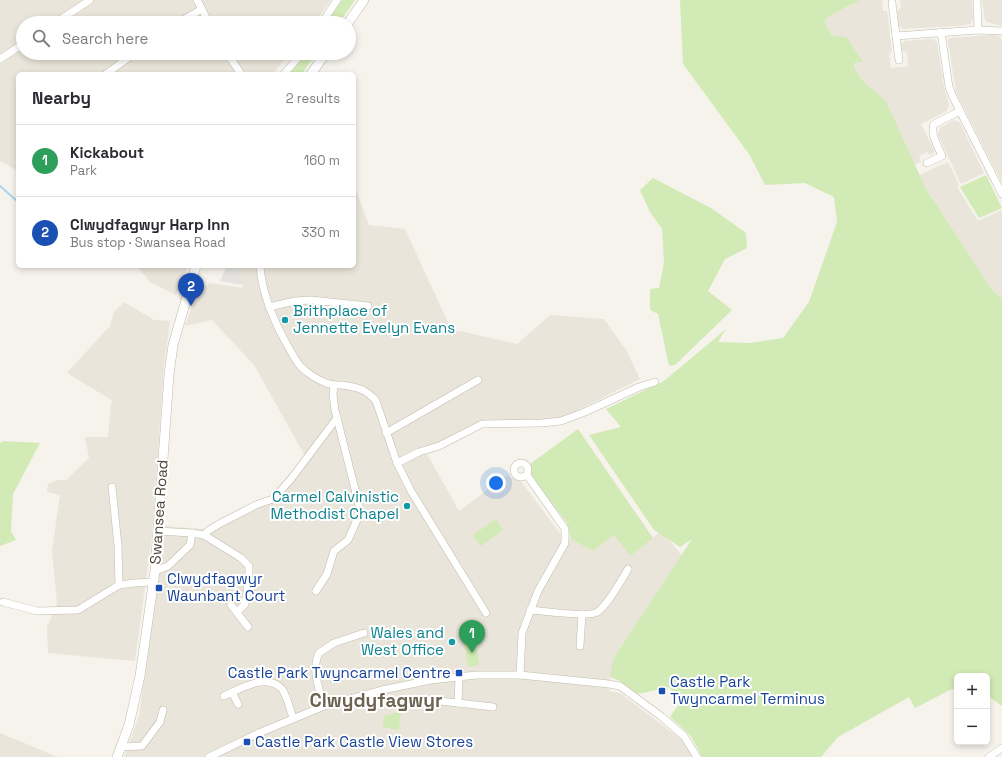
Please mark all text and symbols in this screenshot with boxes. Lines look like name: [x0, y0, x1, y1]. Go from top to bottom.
search box: [16, 16, 356, 60]
icon: search: [30, 27, 52, 49]
text: Search here: [62, 29, 148, 48]
text: Nearby: [32, 87, 91, 109]
text: 2 results: [286, 90, 340, 107]
text: Kickabout: [70, 143, 144, 162]
text: 1: [42, 152, 48, 169]
text: 160 m: [304, 152, 340, 169]
text: Park: [70, 162, 97, 179]
text: Clwydfagwyr Harp Inn: [70, 215, 230, 234]
text: 2: [41, 224, 49, 241]
text: 330 m: [301, 224, 340, 241]
text: Bus stop · Swansea Road: [70, 234, 226, 251]
pin: 2: [178, 273, 204, 306]
place label: Brithplace of Jennette Evelyn Evans: [293, 301, 455, 337]
marker: Brithplace of Jennette Evelyn Evans: [280, 315, 290, 325]
street label: Swansea Road: [145, 459, 172, 565]
your location: [486, 473, 506, 493]
place label: Carmel Calvinistic Methodist Chapel: [271, 487, 399, 523]
marker: Carmel Calvinistic Methodist Chapel: [402, 501, 412, 511]
place label: Clwydfagwyr Waunbant Court: [167, 569, 286, 605]
marker: Clwydfagwyr Waunbant Court: [154, 583, 164, 593]
pin: 1: [459, 620, 485, 653]
place label: Wales and West Office: [361, 623, 444, 659]
marker: Wales and West Office: [447, 637, 457, 647]
place label: Castle Park Twyncarmel Centre: [228, 663, 451, 682]
marker: Castle Park Twyncarmel Centre: [454, 668, 464, 678]
place label: Castle Park Twyncarmel Terminus: [670, 672, 825, 708]
map controls: [954, 673, 990, 745]
button: +: [954, 673, 990, 709]
marker: Castle Park Twyncarmel Terminus: [657, 686, 667, 696]
district label: Clwydyfagwyr: [310, 688, 442, 713]
button: −: [954, 709, 990, 745]
place label: Castle Park Castle View Stores: [255, 732, 473, 751]
marker: Castle Park Castle View Stores: [242, 737, 252, 747]

